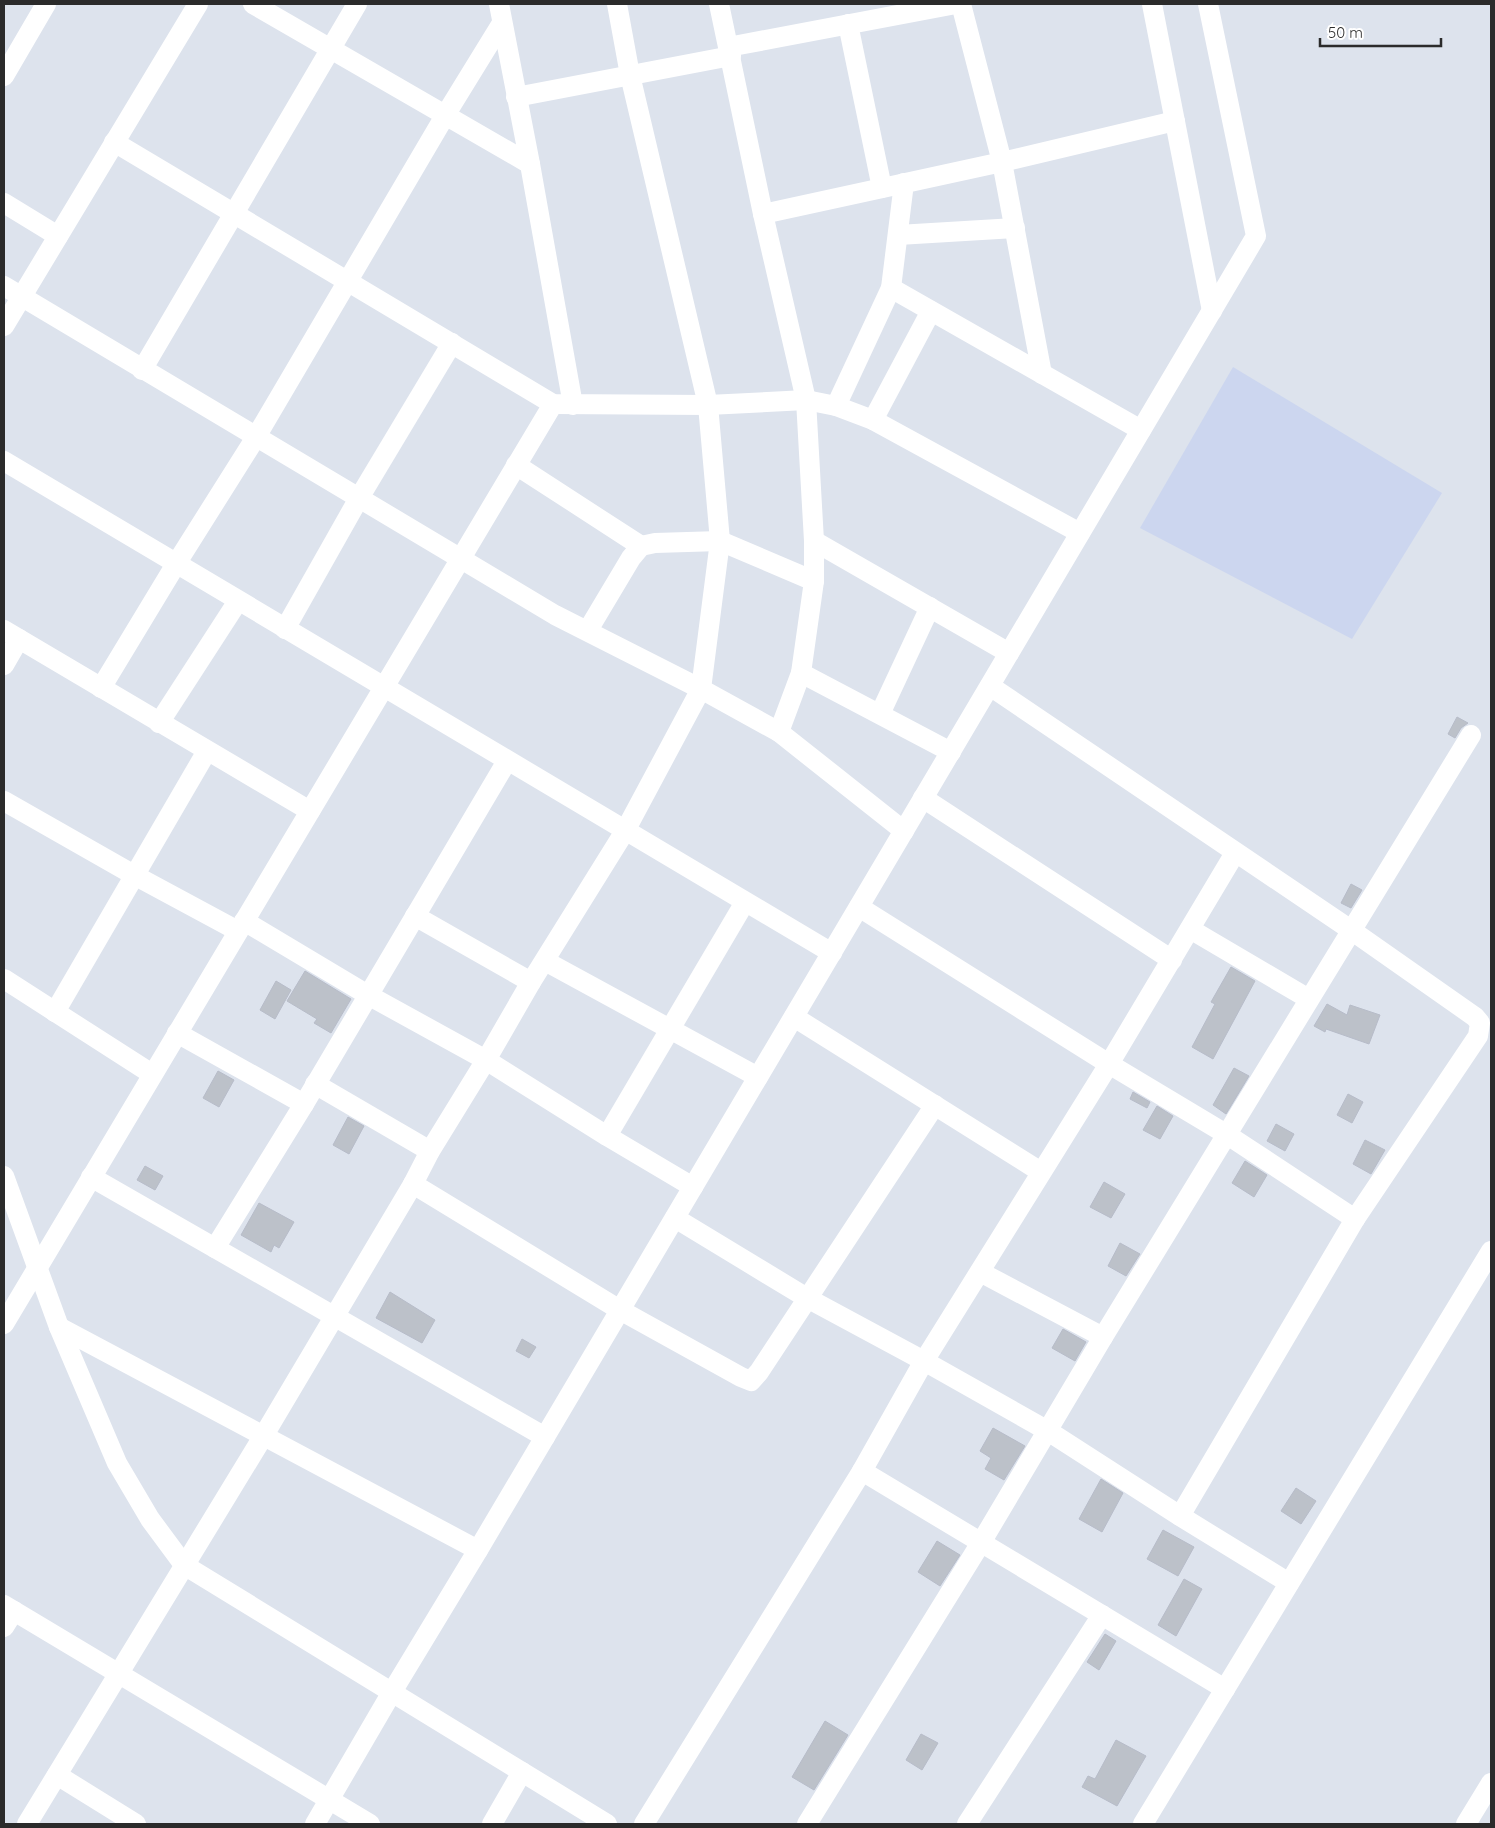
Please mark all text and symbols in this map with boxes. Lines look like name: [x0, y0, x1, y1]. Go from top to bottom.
scale bar: [1320, 15, 1441, 47]
text: 50 m: [1328, 23, 1363, 42]

